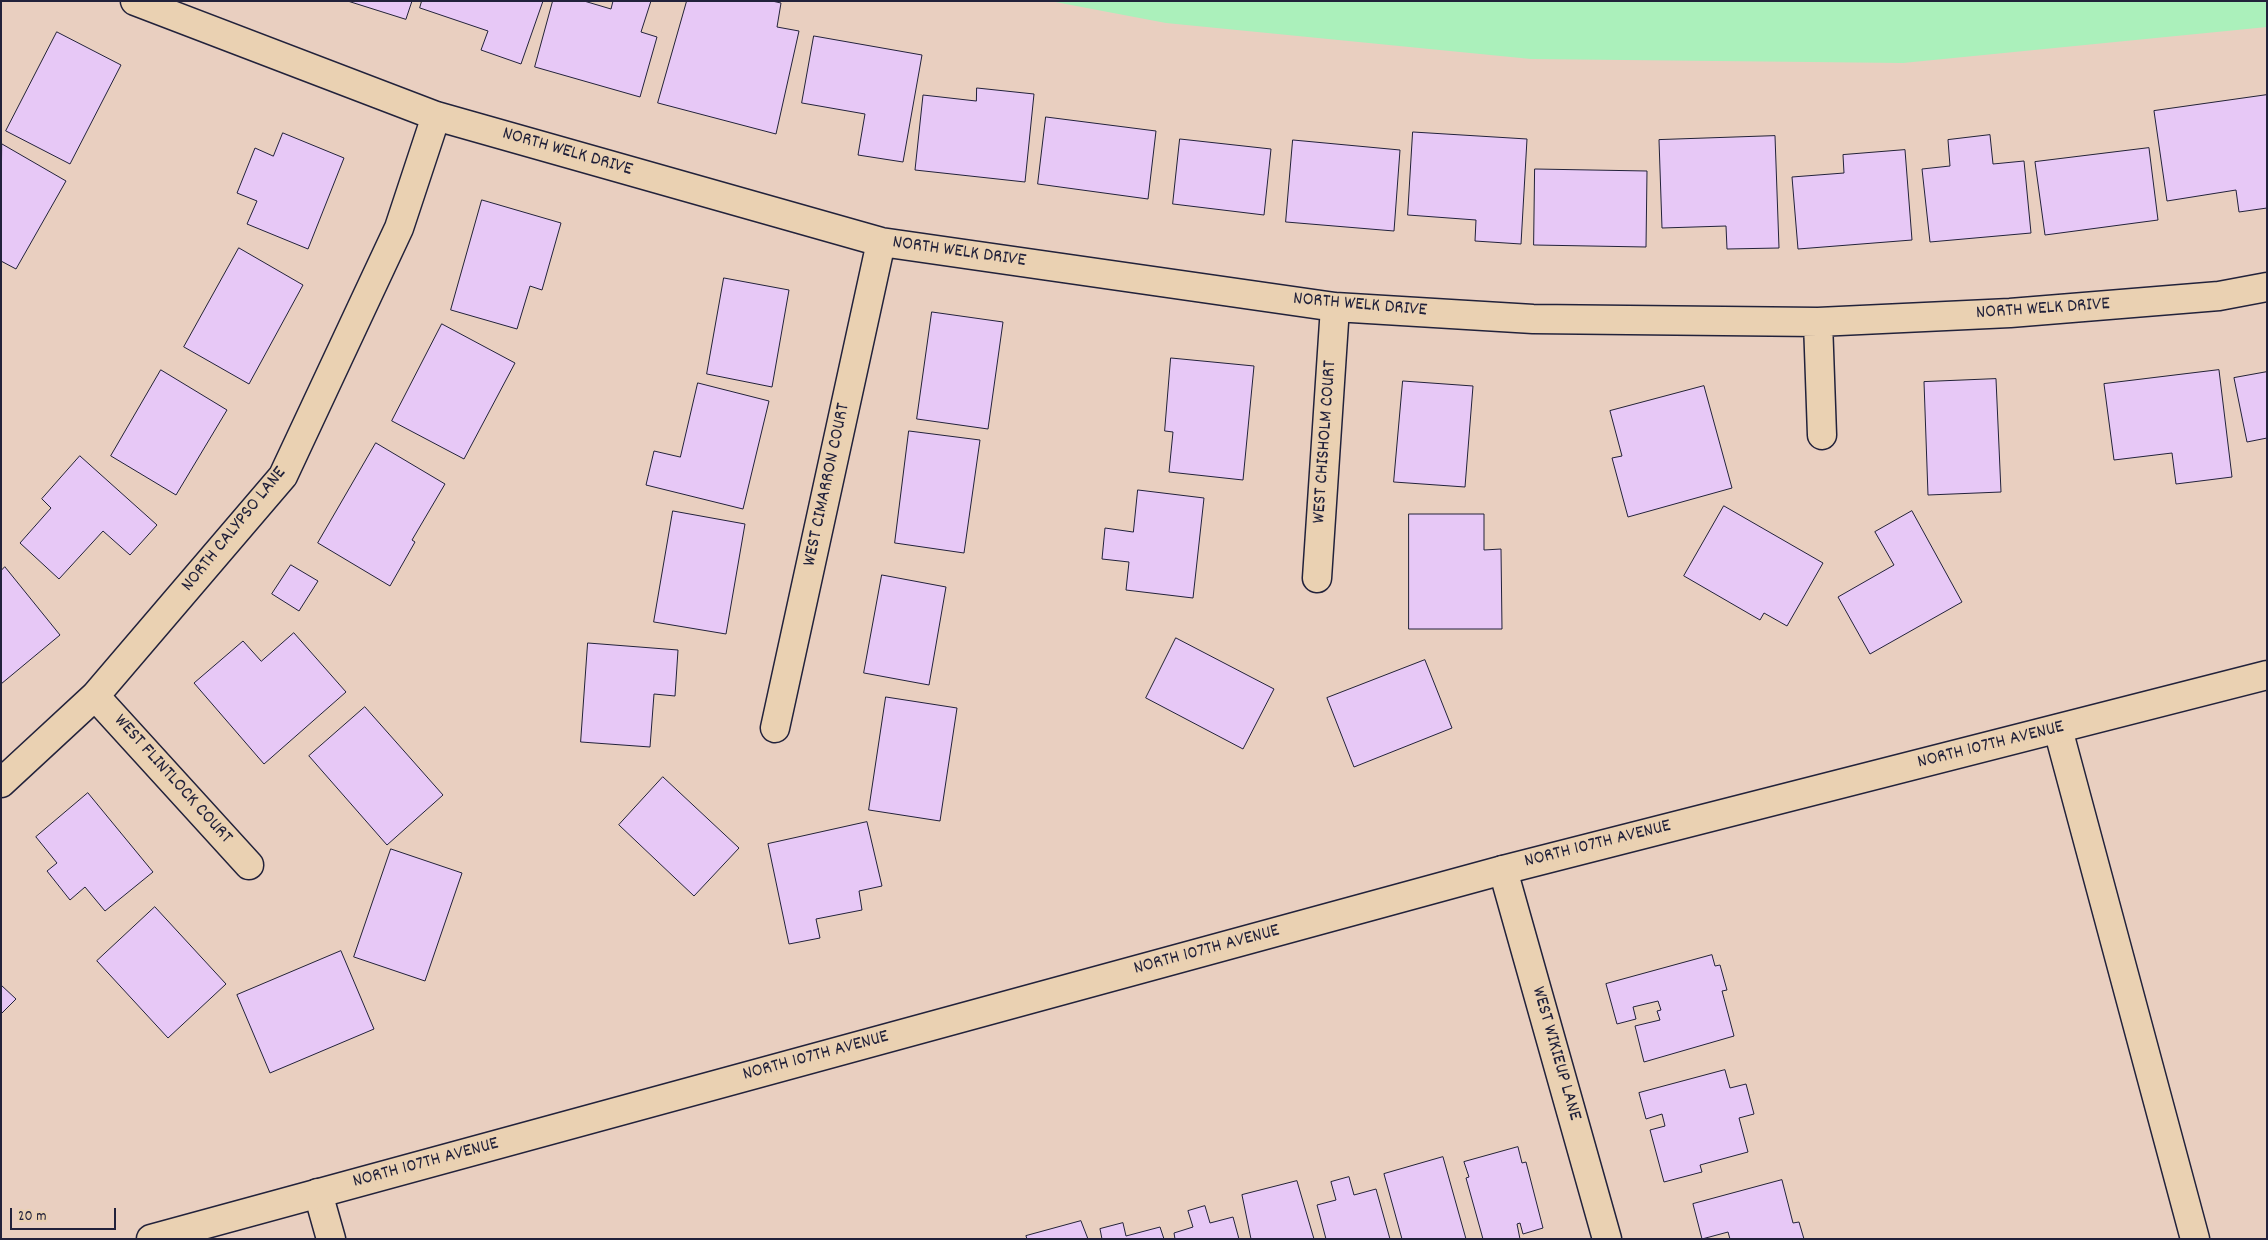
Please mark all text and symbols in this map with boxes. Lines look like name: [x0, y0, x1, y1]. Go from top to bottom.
street label: NORTH WELK DRIVE: [499, 124, 635, 182]
street label: NORTH WELK DRIVE: [891, 232, 1027, 274]
street label: NORTH WELK DRIVE: [1292, 289, 1428, 323]
street label: NORTH WELK DRIVE: [1975, 294, 2111, 326]
street label: WEST CHISHOLM COURT: [1309, 360, 1343, 524]
street label: WEST CIMARRON COURT: [800, 401, 856, 569]
street label: NORTH CALYPSO LANE: [178, 463, 292, 597]
street label: WEST FLINTLOCK COURT: [108, 711, 236, 849]
street label: NORTH 107TH AVENUE: [1915, 717, 2067, 775]
street label: NORTH 107TH AVENUE: [1522, 816, 1674, 874]
street label: NORTH 107TH AVENUE: [1132, 921, 1282, 981]
street label: WEST WIKIEUP LANE: [1525, 984, 1585, 1124]
street label: NORTH 107TH AVENUE: [741, 1027, 891, 1087]
street label: NORTH 107TH AVENUE: [351, 1134, 501, 1194]
scale bar: [12, 1198, 119, 1230]
text: 20 m: [18, 1206, 46, 1228]

